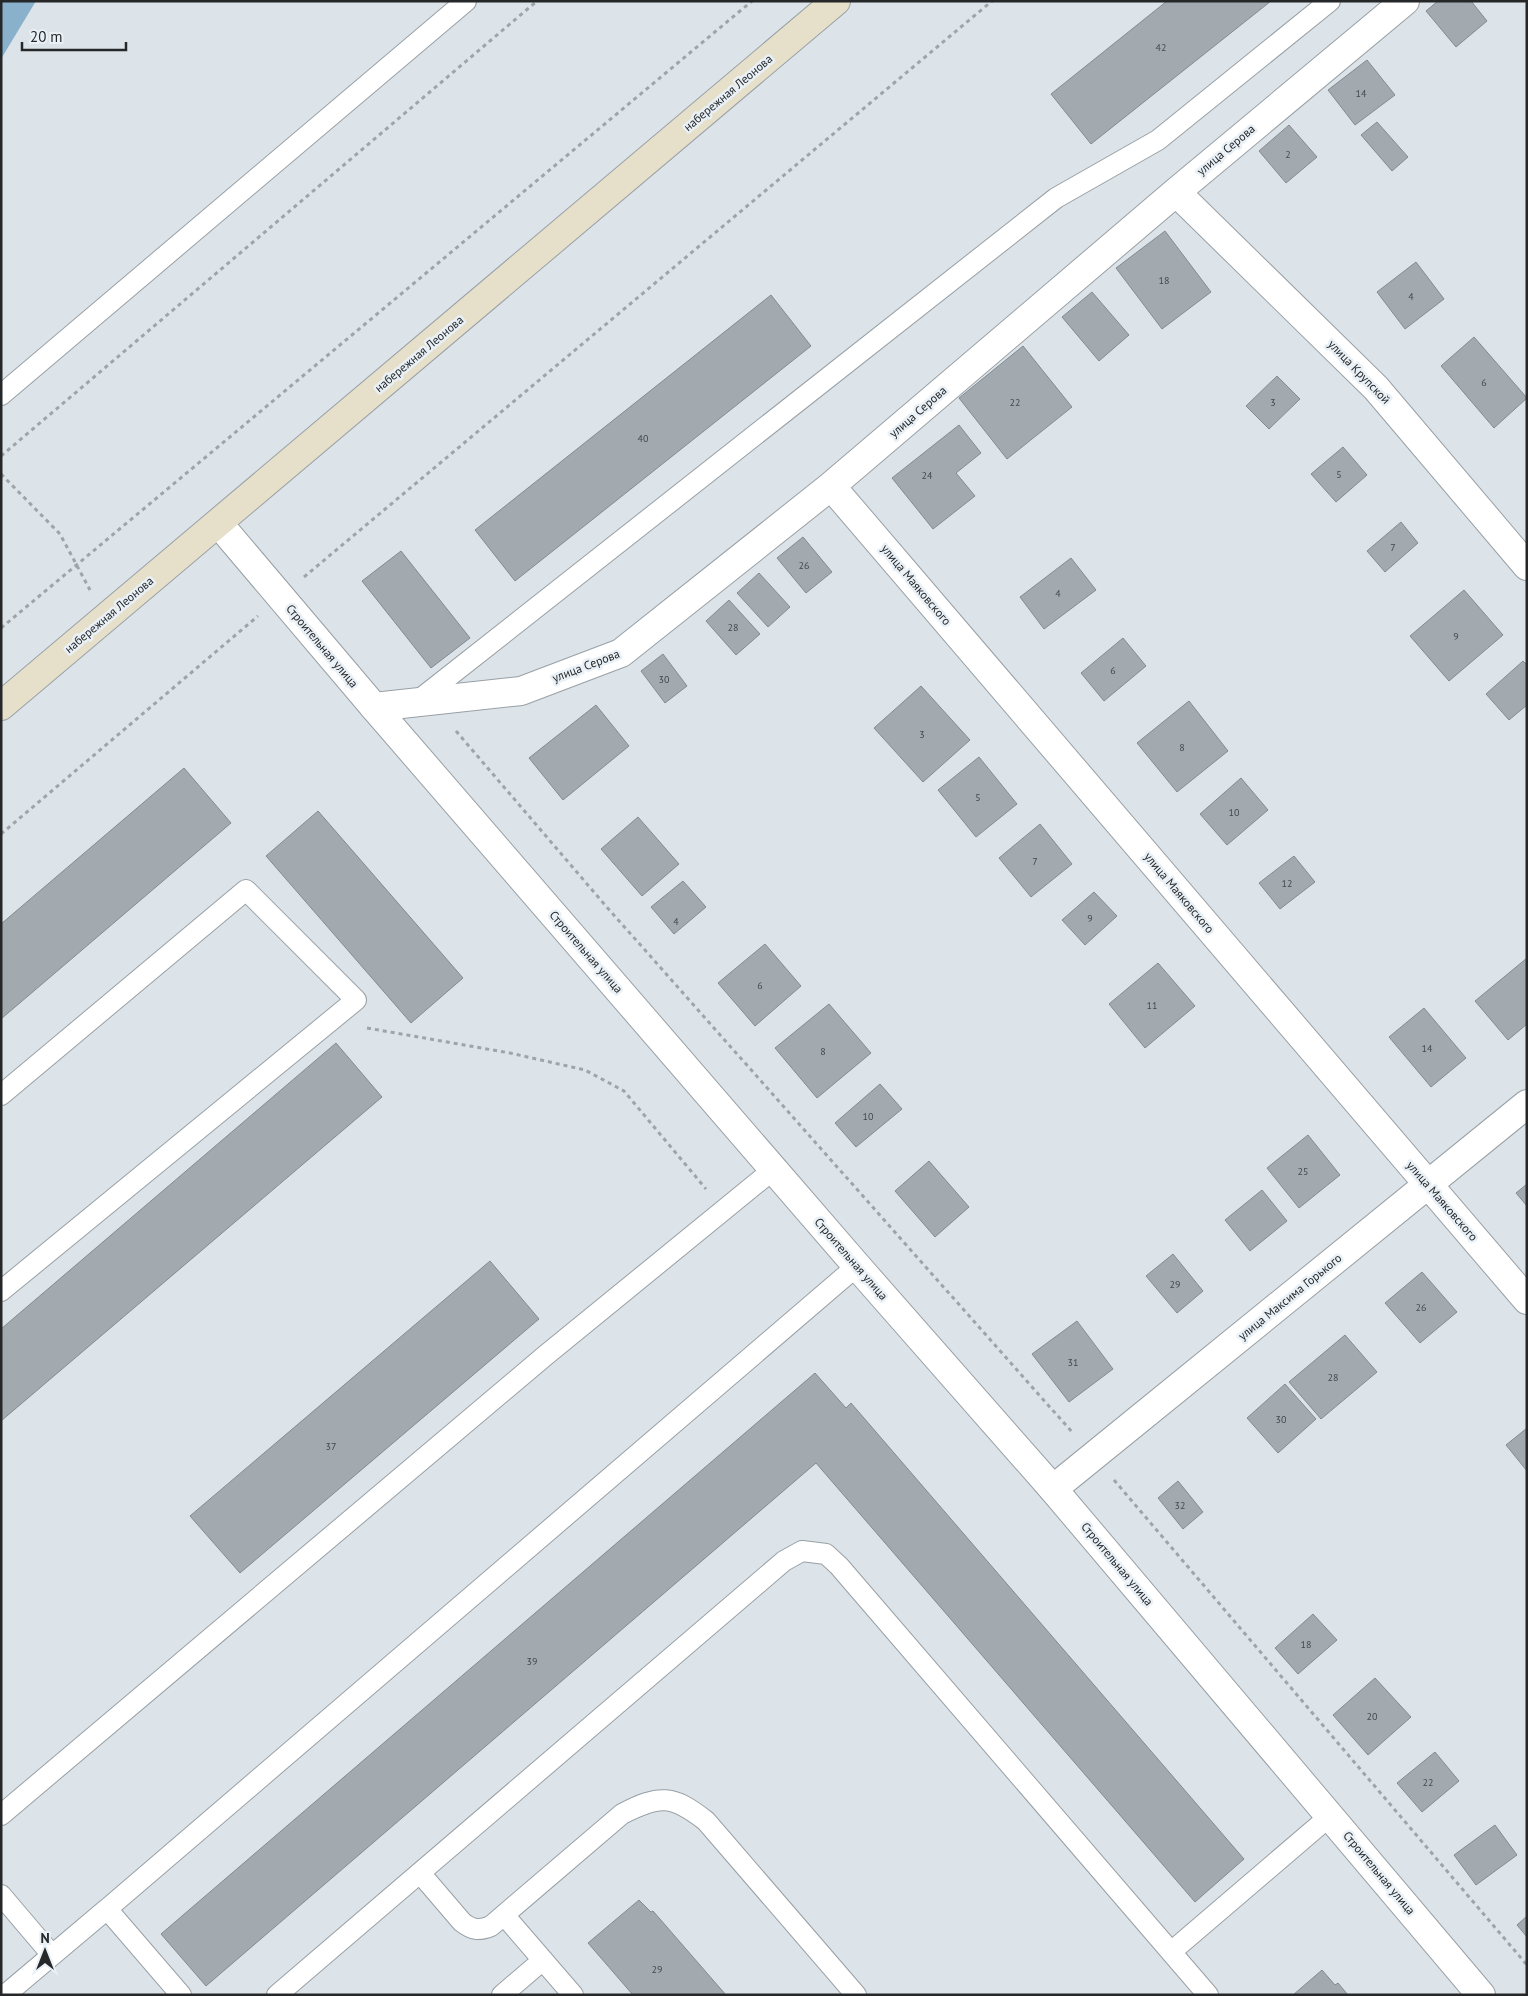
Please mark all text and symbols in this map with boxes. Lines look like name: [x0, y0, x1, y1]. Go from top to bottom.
scale bar: [22, 20, 126, 52]
text: 20 m: [30, 27, 63, 46]
house number: 42: [1156, 41, 1166, 54]
street label: набережная Леонова: [680, 51, 775, 134]
house number: 14: [1356, 87, 1367, 100]
street label: улица Серова: [1194, 121, 1258, 178]
house number: 2: [1285, 148, 1291, 161]
house number: 18: [1159, 274, 1169, 287]
house number: 4: [1408, 290, 1414, 303]
street label: набережная Леонова: [371, 312, 466, 395]
street label: улица Крупской: [1325, 336, 1394, 407]
house number: 6: [1481, 376, 1487, 389]
street label: улица Серова: [886, 383, 949, 441]
house number: 22: [1010, 396, 1020, 409]
house number: 3: [1270, 396, 1276, 409]
house number: 40: [638, 432, 649, 445]
house number: 5: [1336, 468, 1342, 481]
house number: 24: [922, 469, 933, 482]
street label: улица Маяковского: [878, 541, 955, 628]
house number: 7: [1390, 541, 1396, 554]
house number: 26: [799, 559, 809, 572]
street label: набережная Леонова: [61, 573, 156, 656]
house number: 4: [1055, 587, 1061, 600]
street label: Строительная улица: [283, 601, 362, 690]
house number: 28: [728, 621, 738, 634]
house number: 9: [1453, 630, 1459, 643]
street label: улица Серова: [550, 646, 622, 685]
house number: 6: [1110, 664, 1116, 677]
house number: 30: [659, 673, 670, 686]
house number: 3: [919, 728, 925, 741]
house number: 8: [1179, 741, 1185, 754]
house number: 5: [975, 791, 981, 804]
house number: 10: [1229, 806, 1240, 819]
street label: улица Маяковского: [1141, 849, 1218, 936]
house number: 7: [1032, 855, 1038, 868]
house number: 12: [1282, 877, 1292, 890]
street label: Строительная улица: [547, 907, 626, 996]
house number: 9: [1087, 912, 1093, 925]
house number: 4: [673, 915, 679, 928]
house number: 6: [757, 979, 763, 992]
house number: 11: [1147, 999, 1157, 1012]
house number: 14: [1422, 1042, 1433, 1055]
house number: 8: [820, 1045, 826, 1058]
house number: 10: [863, 1110, 874, 1123]
street label: улица Маяковского: [1404, 1158, 1481, 1244]
house number: 25: [1298, 1165, 1308, 1178]
street label: Строительная улица: [812, 1214, 891, 1303]
street label: улица Максима Горького: [1235, 1250, 1344, 1343]
house number: 29: [1170, 1278, 1180, 1291]
house number: 26: [1416, 1301, 1426, 1314]
house number: 31: [1068, 1356, 1078, 1369]
house number: 28: [1328, 1371, 1338, 1384]
house number: 30: [1276, 1413, 1287, 1426]
house number: 37: [326, 1440, 336, 1453]
house number: 32: [1175, 1499, 1185, 1512]
street label: Строительная улица: [1078, 1519, 1157, 1608]
house number: 18: [1301, 1638, 1311, 1651]
house number: 39: [527, 1655, 537, 1668]
house number: 20: [1367, 1710, 1378, 1723]
house number: 22: [1423, 1776, 1433, 1789]
street label: Строительная улица: [1340, 1828, 1419, 1917]
north arrow: [20, 1926, 70, 1976]
text: N: [40, 1929, 50, 1947]
house number: 29: [652, 1963, 662, 1976]

